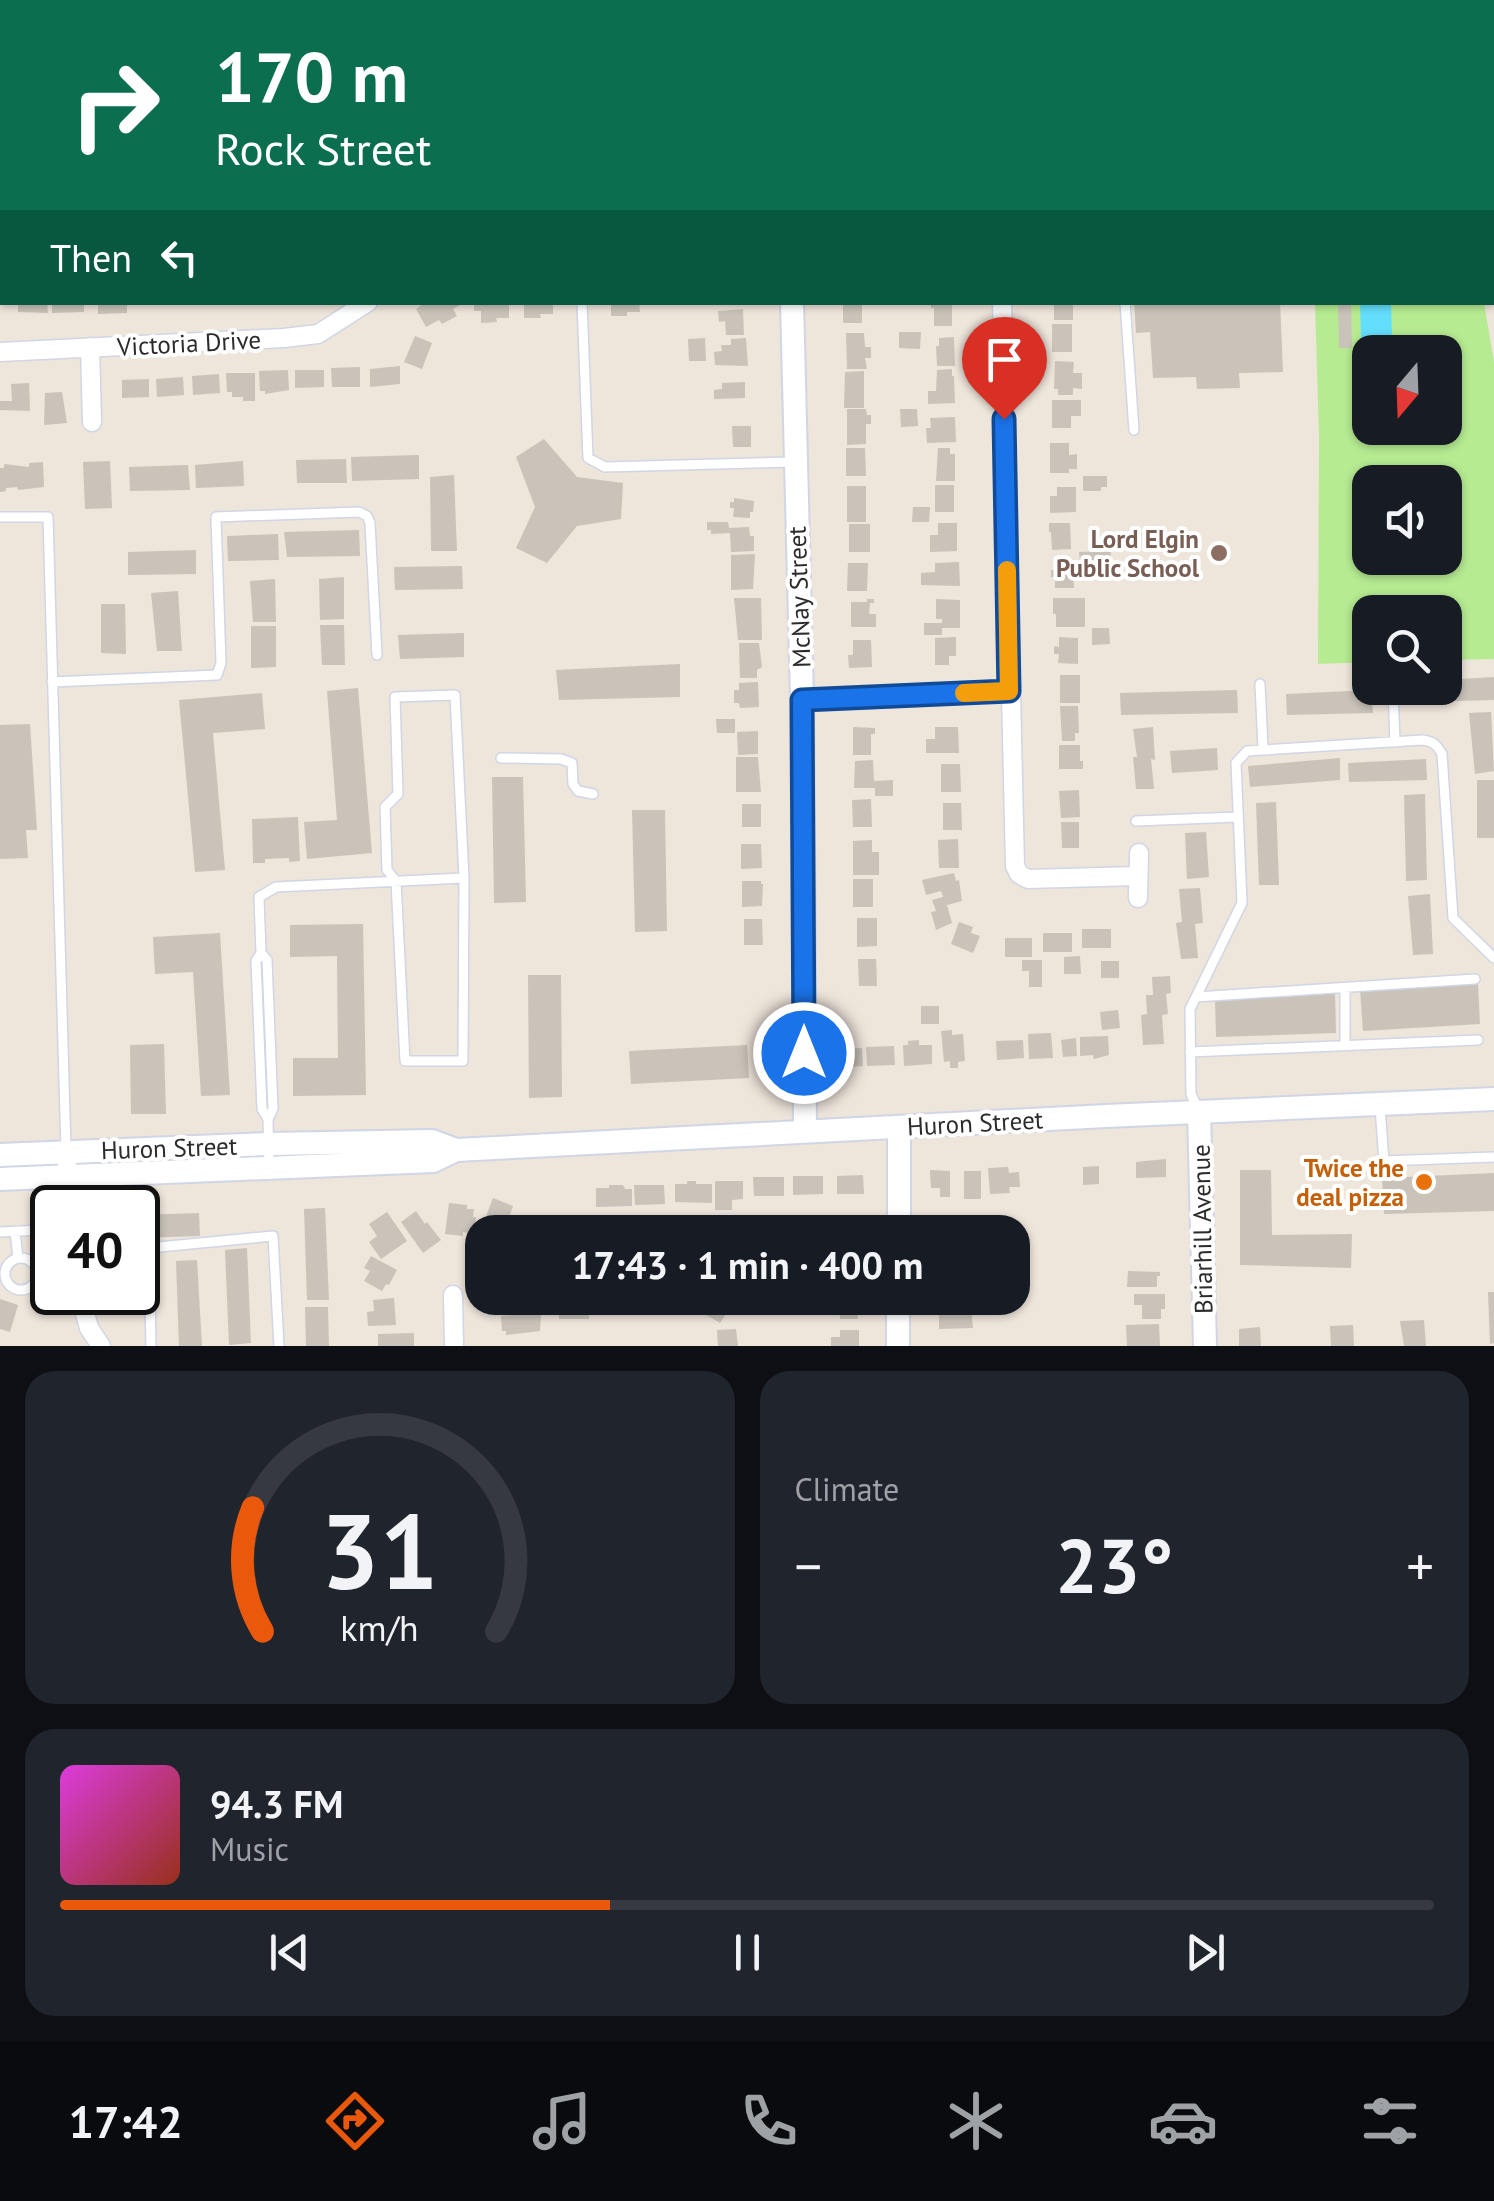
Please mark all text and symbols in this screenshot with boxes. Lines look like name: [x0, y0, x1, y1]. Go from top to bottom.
text: 170 m: [215, 31, 408, 121]
icon: right: [50, 40, 180, 170]
text: Rock Street: [215, 119, 431, 177]
icon: left: [152, 230, 207, 285]
text: Then: [50, 233, 132, 282]
pin: [962, 317, 1047, 420]
street label: Victoria Drive: [115, 323, 262, 363]
icon: arrive: [977, 332, 1032, 387]
north arrow: [1352, 335, 1462, 445]
map controls: [1352, 335, 1462, 705]
button: sound: [1352, 465, 1462, 575]
place label: Lord Elgin Public School: [1056, 523, 1200, 584]
street label: McNay Street: [781, 525, 817, 668]
marker: Lord Elgin Public School: [1208, 542, 1230, 564]
button: search: [1352, 595, 1462, 705]
position arrow: [752, 1001, 856, 1105]
street label: Huron Street: [906, 1103, 1044, 1143]
street label: Huron Street: [100, 1130, 238, 1166]
street label: Briarhill Avenue: [1185, 1144, 1219, 1314]
place label: Twice the deal pizza: [1296, 1152, 1404, 1213]
marker: Twice the deal pizza: [1413, 1171, 1435, 1193]
speed limit sign: 40: [30, 1185, 160, 1315]
text: 17:43 · 1 min · 400 m: [572, 1240, 923, 1289]
text: Climate: [795, 1468, 899, 1510]
text: 31: [321, 1483, 439, 1618]
text: 23°: [1055, 1517, 1173, 1614]
text: −: [795, 1530, 822, 1601]
text: +: [1406, 1530, 1434, 1601]
text: km/h: [341, 1605, 419, 1651]
text: 94.3 FM: [210, 1779, 343, 1828]
text: Music: [210, 1828, 289, 1870]
icon: previous: [262, 1925, 317, 1980]
icon: pause: [720, 1925, 775, 1980]
icon: next: [1178, 1925, 1233, 1980]
icon: directions: [320, 2086, 390, 2156]
icon: music: [527, 2086, 597, 2156]
icon: phone: [734, 2086, 804, 2156]
icon: climate: [941, 2086, 1011, 2156]
icon: car: [1148, 2086, 1218, 2156]
icon: filters: [1355, 2086, 1425, 2156]
text: 17:42: [69, 2092, 183, 2150]

